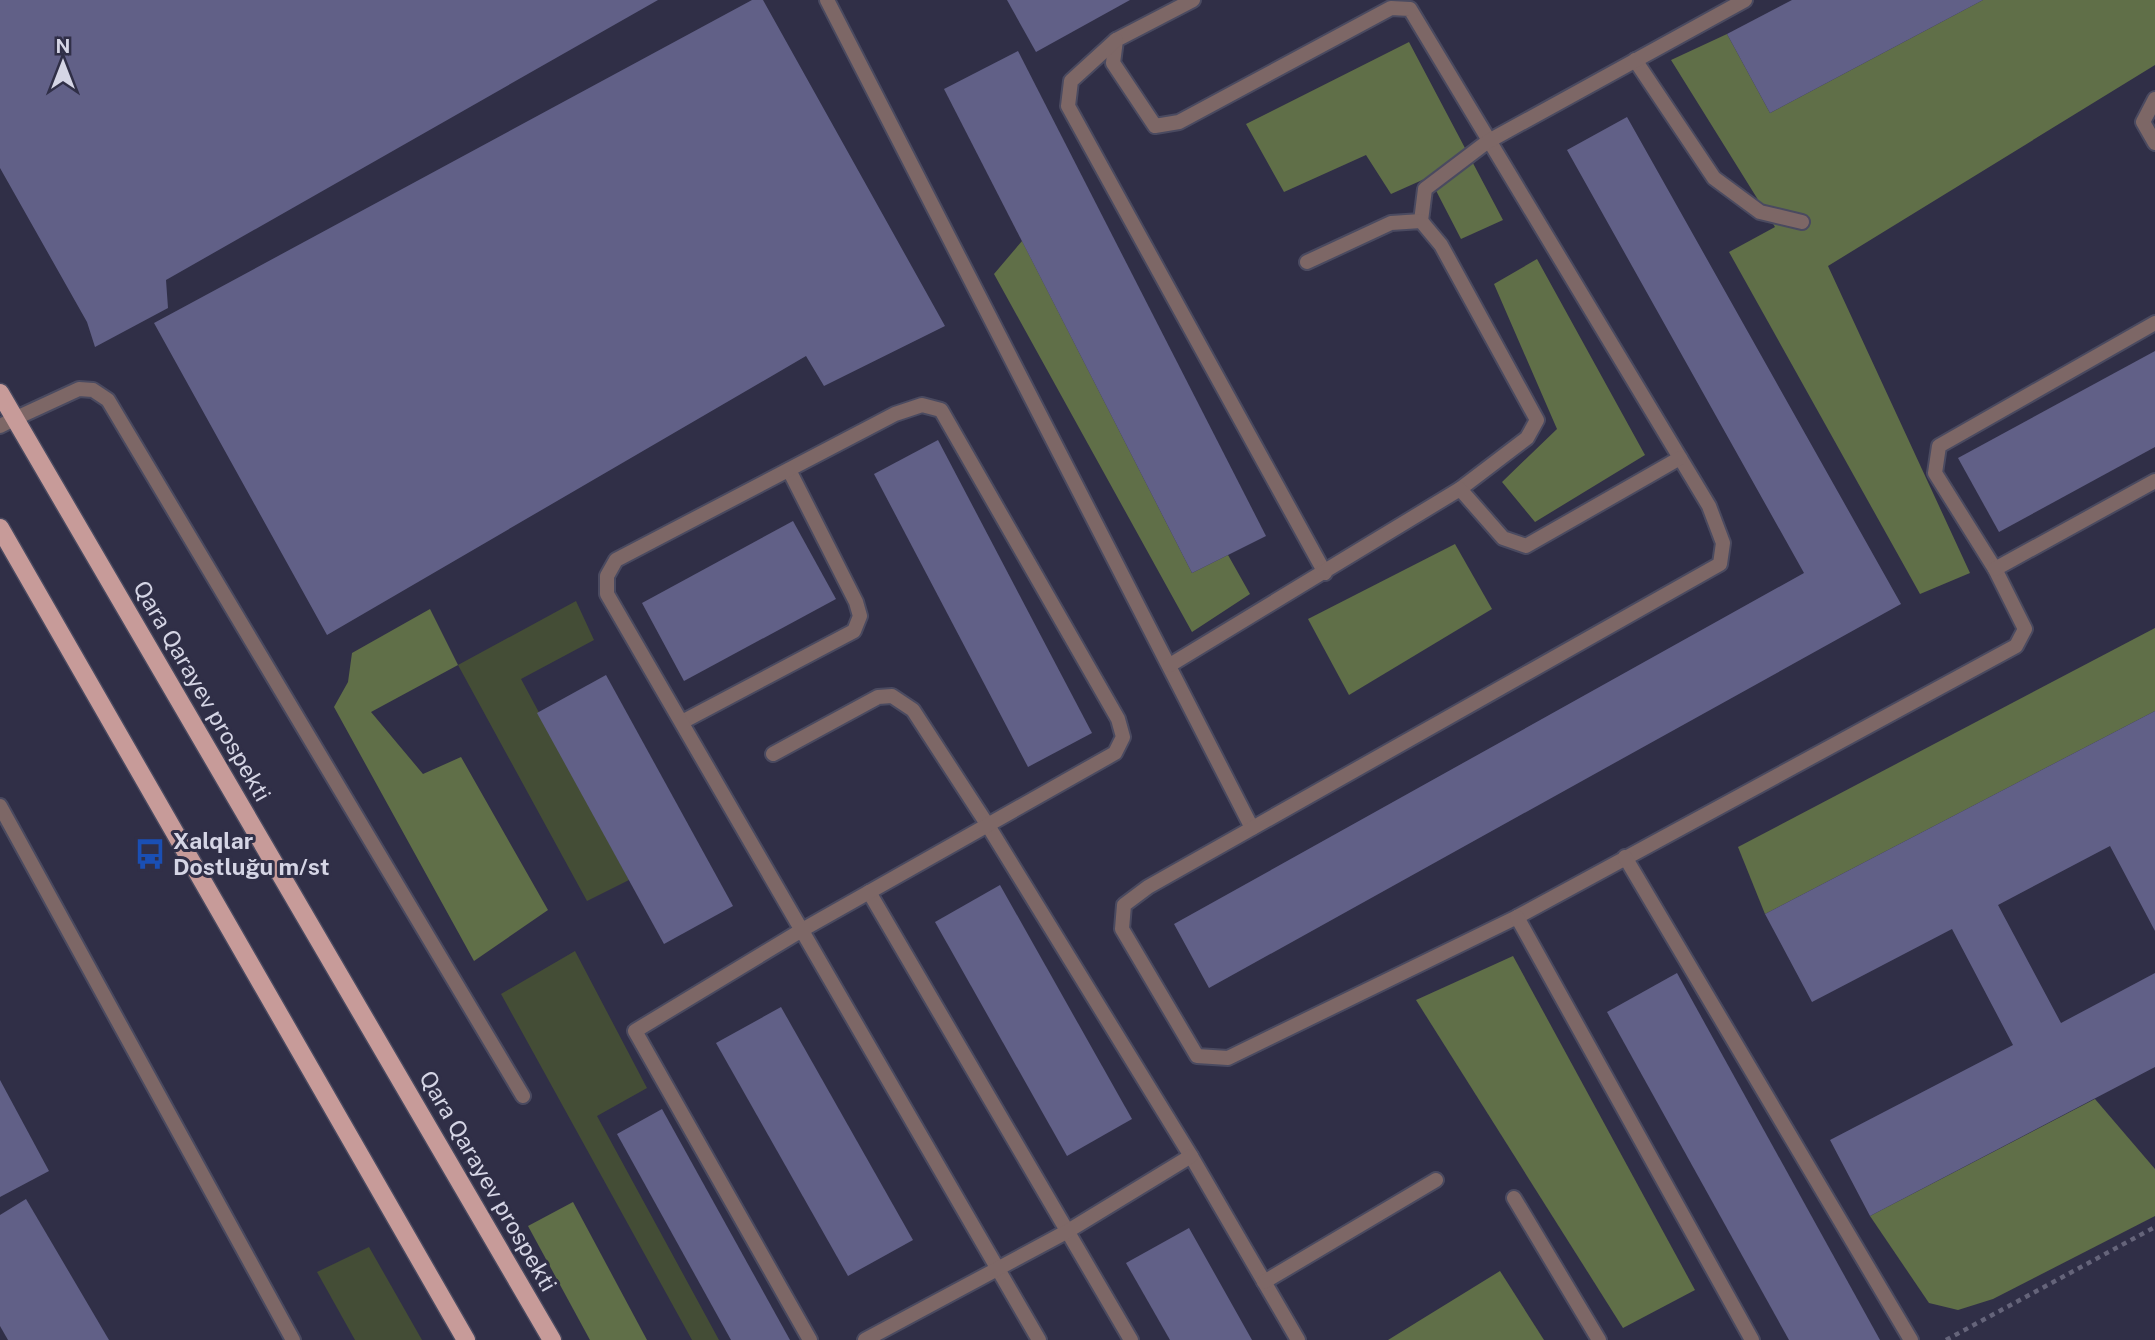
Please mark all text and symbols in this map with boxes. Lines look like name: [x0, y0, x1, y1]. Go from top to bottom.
north arrow: [28, 28, 98, 98]
text: N: [56, 35, 70, 57]
street label: Qara Qarayev prospekti: [128, 576, 277, 806]
place label: Xalqlar Dostluğu m/st: [173, 827, 330, 880]
bus stop icon: Xalqlar Dostluğu m/st: [133, 837, 167, 871]
street label: Qara Qarayev prospekti: [414, 1066, 563, 1296]

